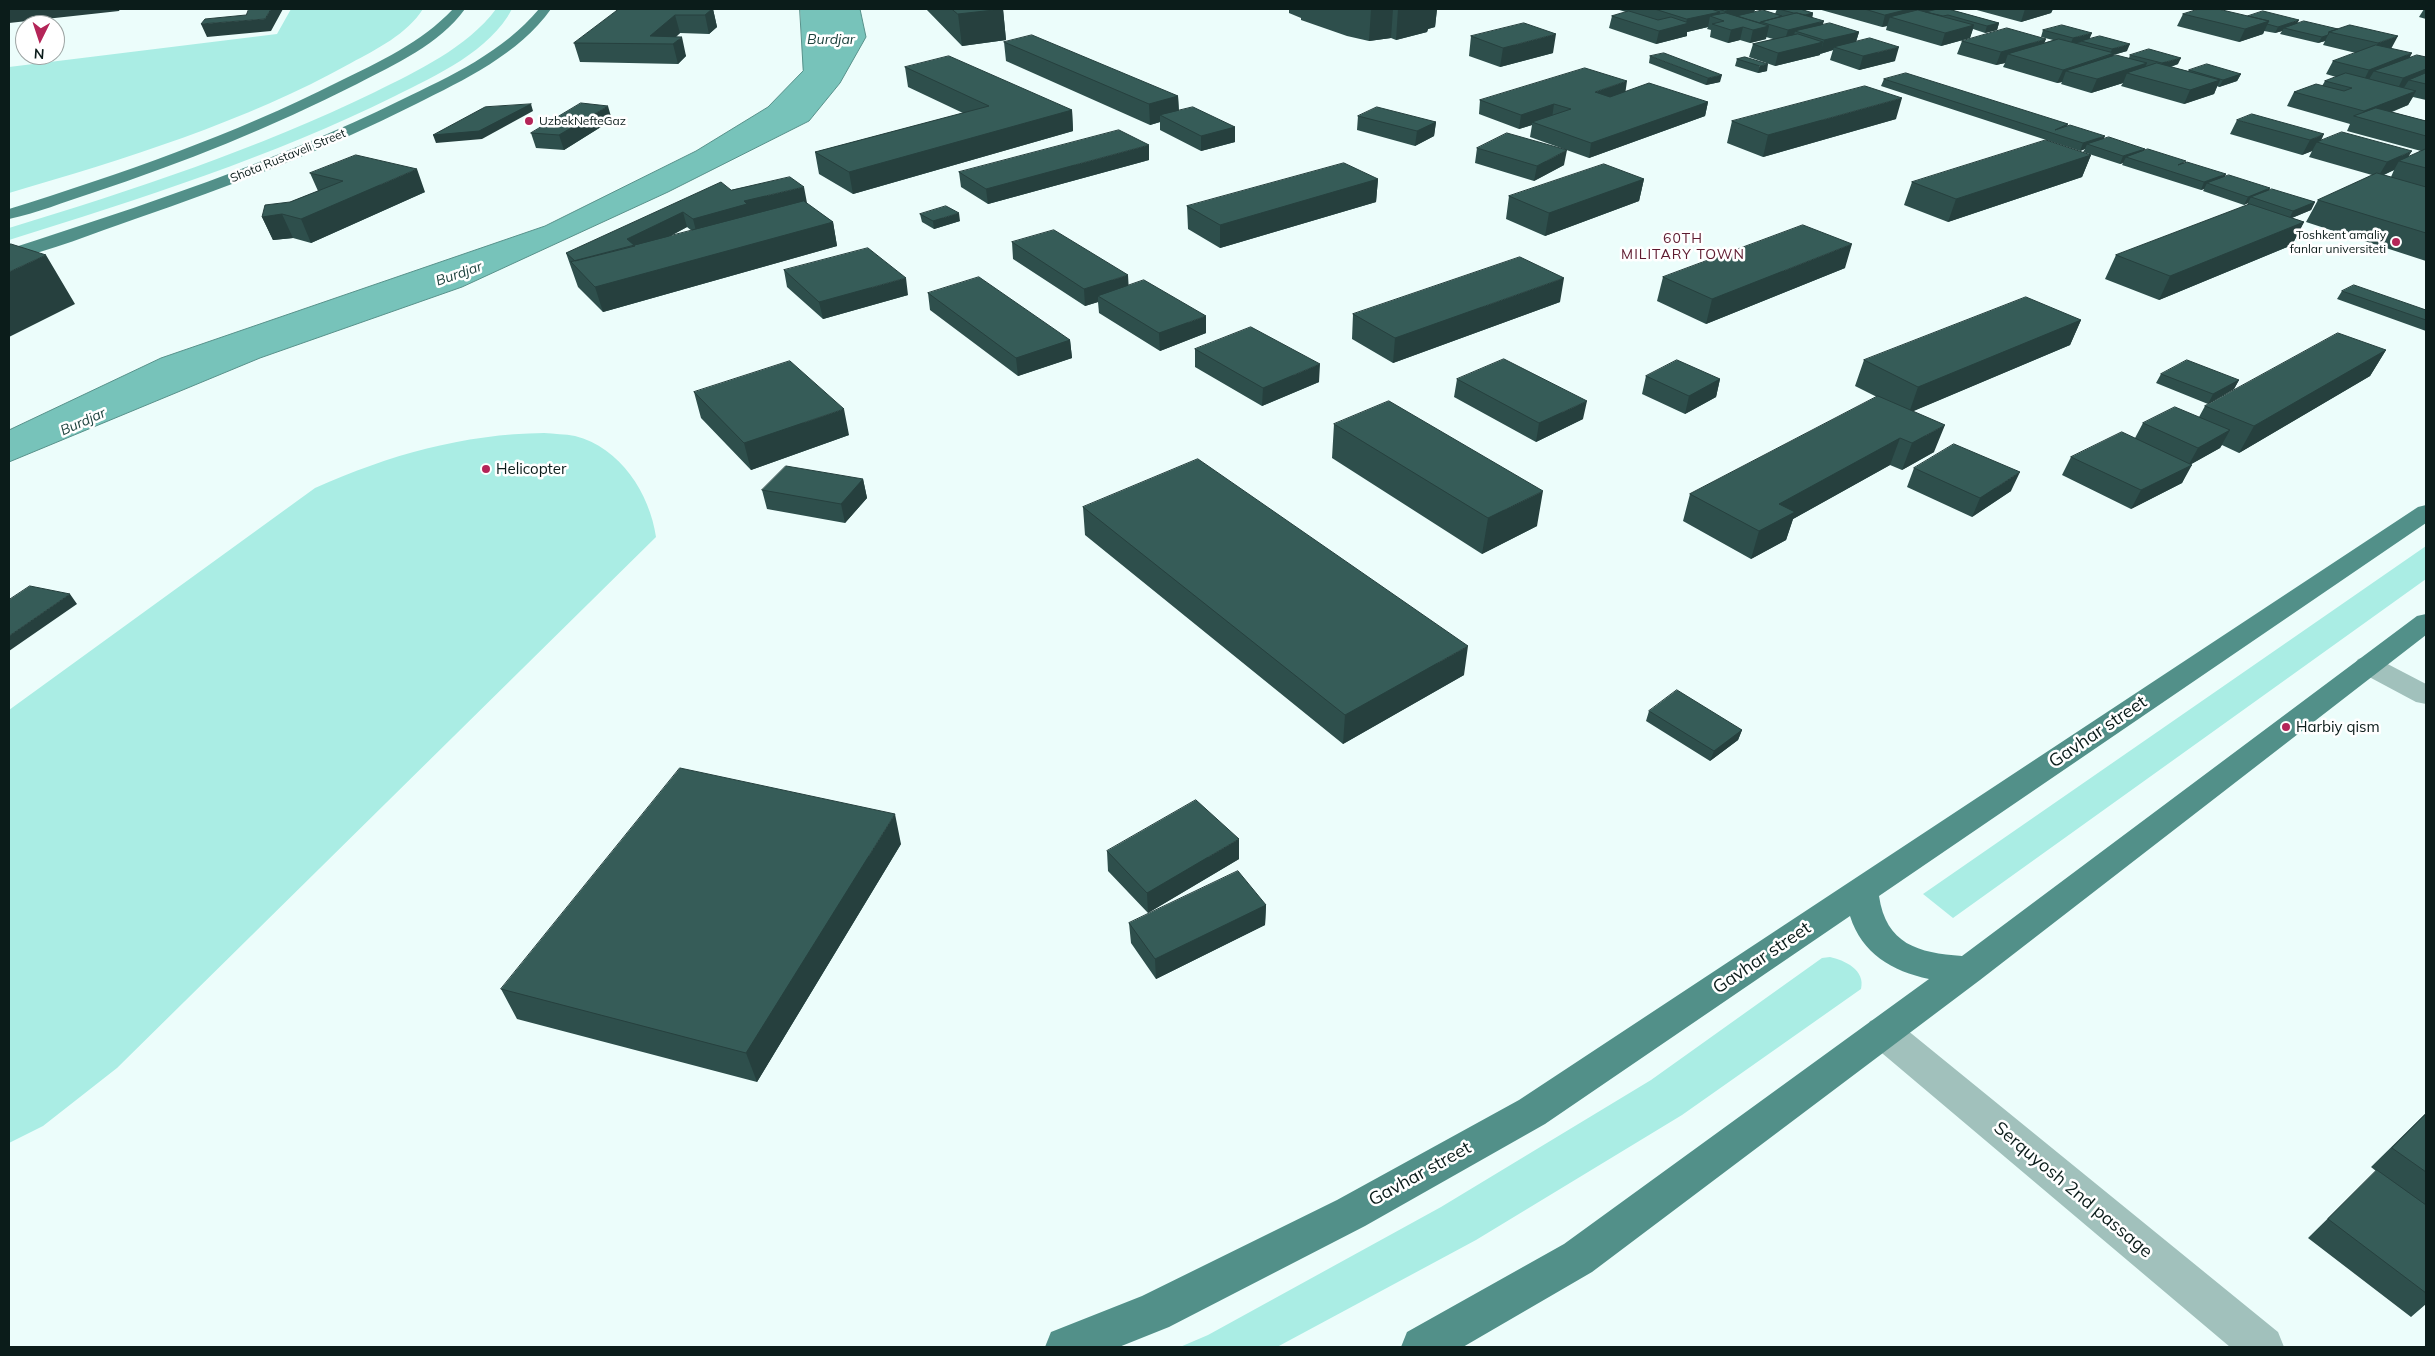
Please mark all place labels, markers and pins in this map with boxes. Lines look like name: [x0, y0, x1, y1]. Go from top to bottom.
place label: UzbekNefteGaz: [539, 114, 626, 128]
marker: UzbekNefteGaz: [523, 115, 535, 127]
place label: Toshkent amaliy fanlar universiteti: [2290, 228, 2386, 256]
marker: Toshkent amaliy fanlar universiteti: [2390, 236, 2402, 248]
place label: Helicopter: [496, 460, 566, 478]
marker: Helicopter: [480, 463, 492, 475]
place label: Harbiy qism: [2296, 718, 2380, 736]
marker: Harbiy qism: [2280, 721, 2292, 733]

